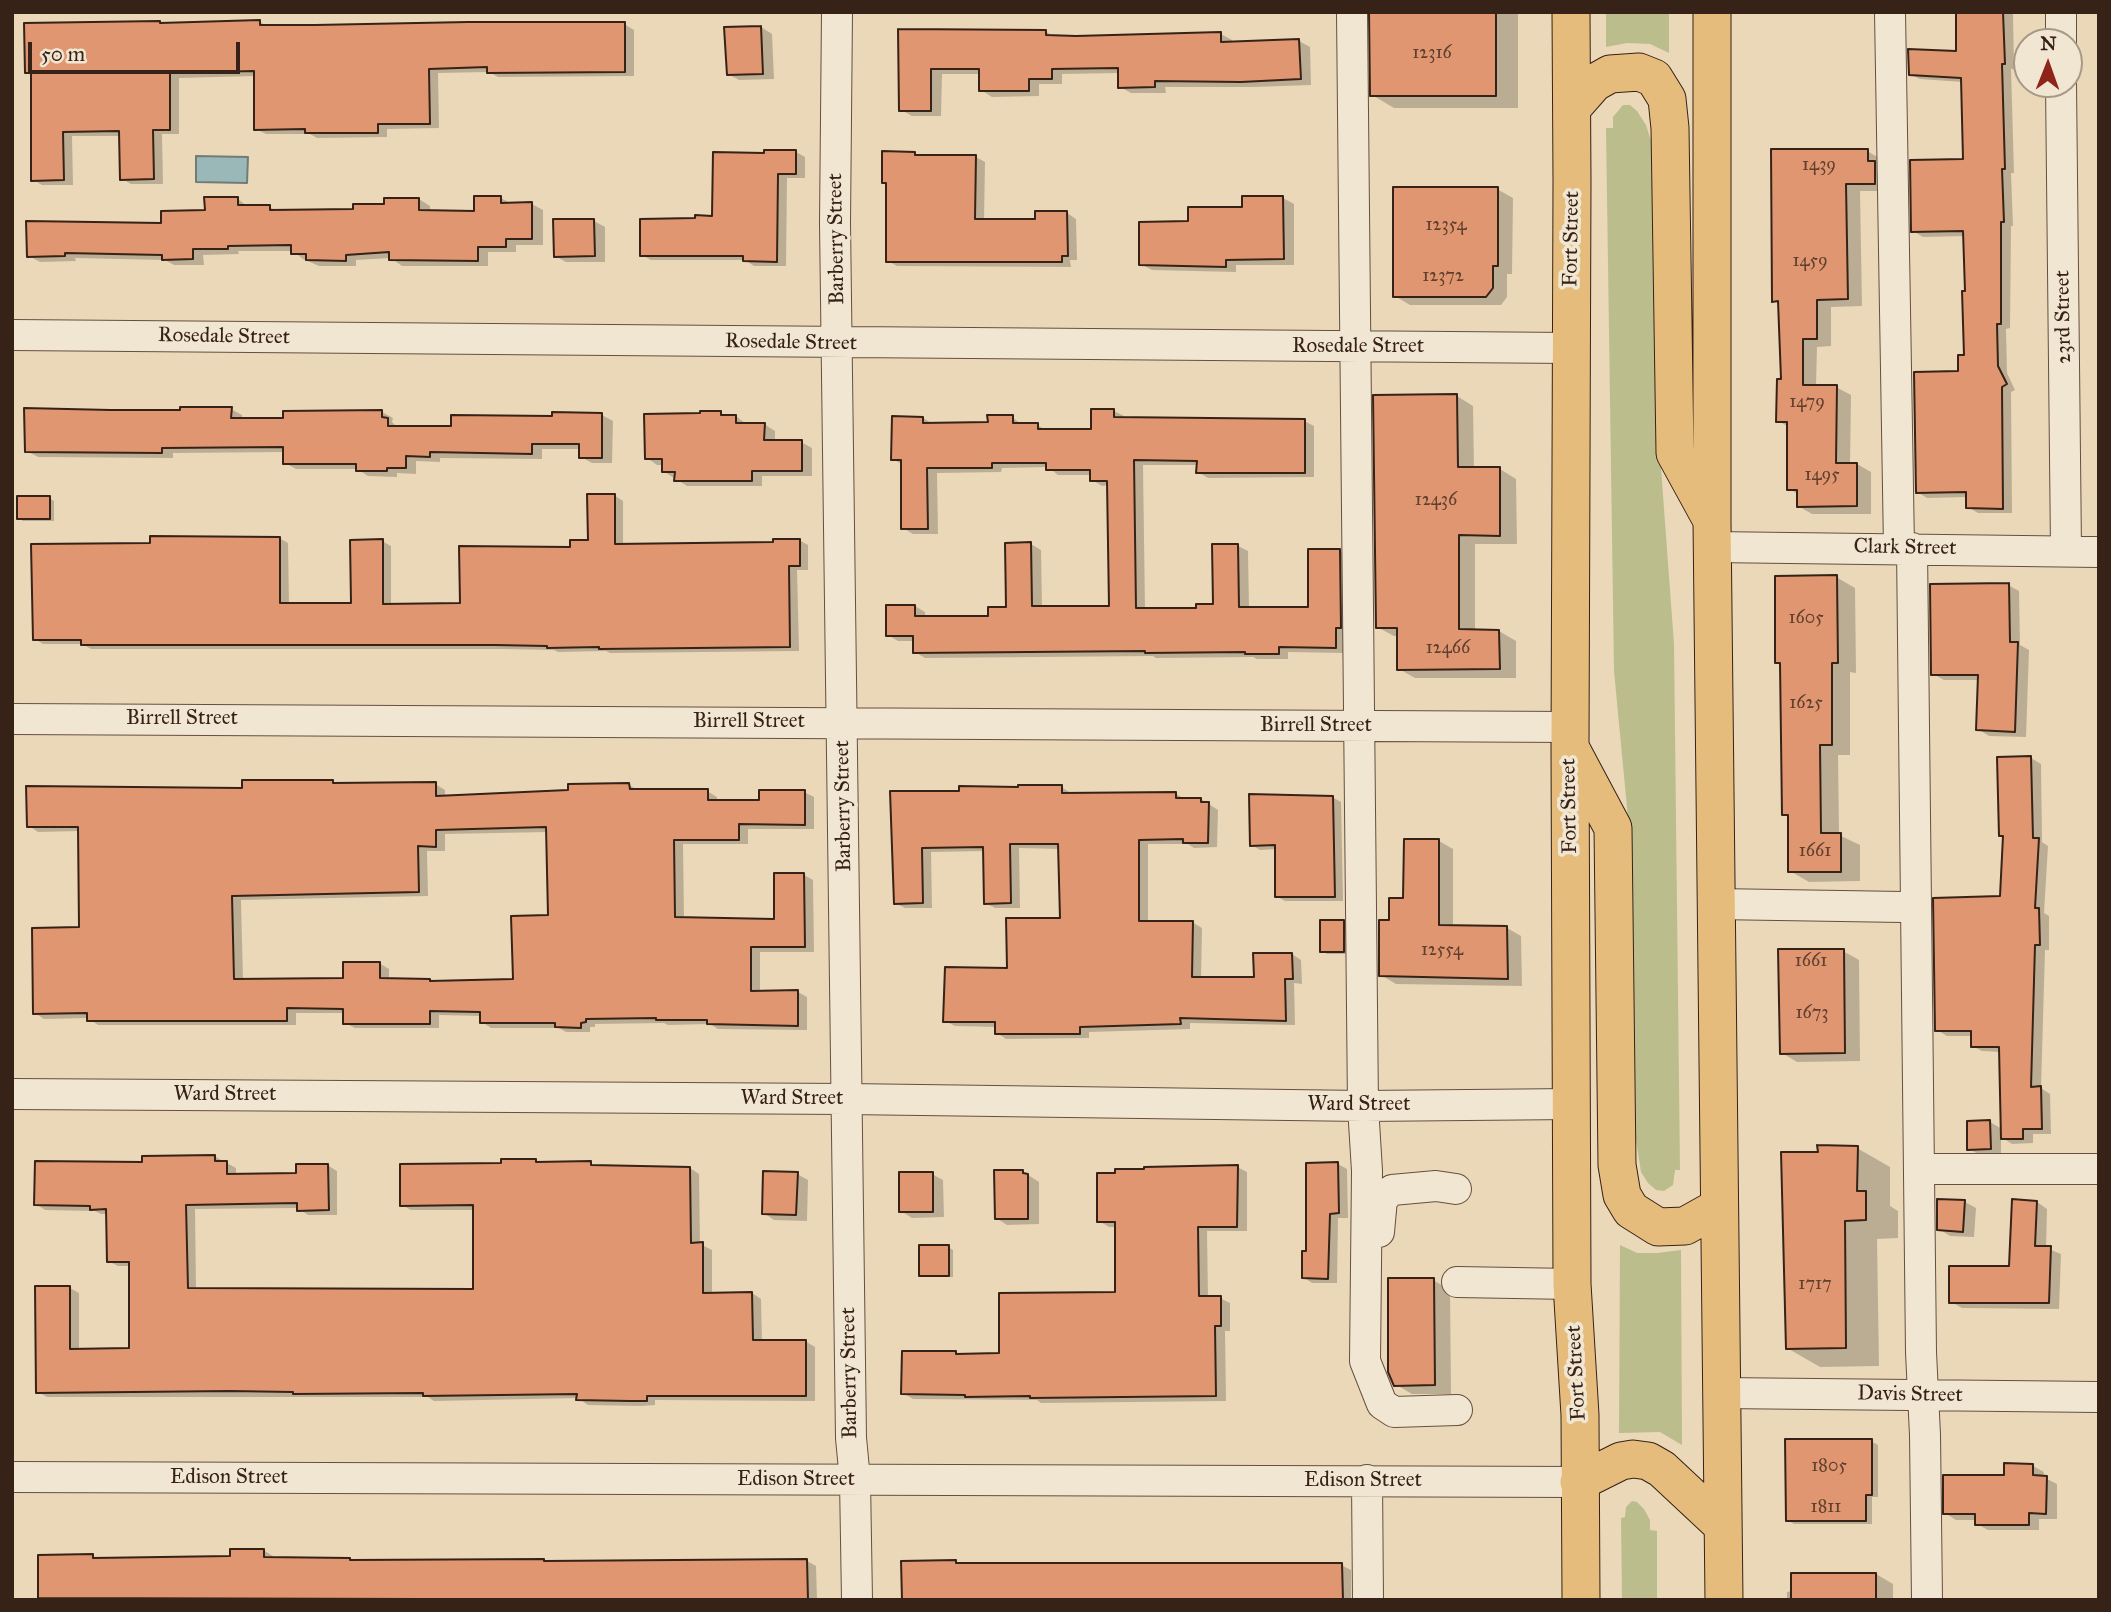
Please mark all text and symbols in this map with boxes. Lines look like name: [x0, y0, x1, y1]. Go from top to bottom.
scale bar: [32, 28, 243, 72]
north arrow: [2013, 28, 2083, 98]
text: N: [2040, 32, 2057, 55]
text: 50 m: [41, 41, 85, 67]
house number: 12316: [1412, 43, 1452, 65]
house number: 1439: [1802, 155, 1836, 177]
street label: Barberry Street: [823, 173, 851, 305]
street label: Fort Street: [1559, 191, 1585, 287]
house number: 12354: [1425, 215, 1467, 237]
house number: 1459: [1792, 251, 1828, 273]
house number: 12372: [1422, 266, 1464, 288]
street label: 23rd Street: [2051, 270, 2077, 364]
street label: Rosedale Street: [158, 323, 290, 351]
street label: Rosedale Street: [725, 329, 857, 357]
street label: Rosedale Street: [1292, 334, 1424, 360]
house number: 1479: [1789, 392, 1825, 414]
house number: 1495: [1804, 465, 1840, 487]
house number: 12436: [1415, 490, 1457, 512]
street label: Clark Street: [1853, 535, 1957, 561]
house number: 1605: [1788, 608, 1824, 630]
house number: 12466: [1426, 638, 1470, 660]
house number: 1625: [1789, 693, 1823, 715]
street label: Birrell Street: [126, 706, 238, 732]
street label: Birrell Street: [693, 709, 805, 735]
street label: Birrell Street: [1260, 713, 1372, 739]
street label: Barberry Street: [830, 740, 858, 872]
street label: Fort Street: [1557, 758, 1583, 854]
house number: 1661: [1799, 841, 1831, 863]
house number: 12554: [1421, 940, 1463, 962]
house number: 1661: [1795, 951, 1827, 973]
house number: 1673: [1795, 1003, 1829, 1025]
street label: Ward Street: [174, 1082, 276, 1108]
street label: Ward Street: [741, 1086, 843, 1112]
street label: Ward Street: [1308, 1092, 1410, 1118]
house number: 1717: [1798, 1274, 1832, 1296]
street label: Barberry Street: [836, 1307, 864, 1439]
street label: Fort Street: [1562, 1324, 1592, 1422]
street label: Davis Street: [1857, 1381, 1963, 1409]
house number: 1805: [1811, 1456, 1847, 1478]
street label: Edison Street: [170, 1465, 288, 1491]
street label: Edison Street: [737, 1467, 855, 1493]
street label: Edison Street: [1304, 1468, 1422, 1494]
house number: 1811: [1811, 1497, 1841, 1519]

